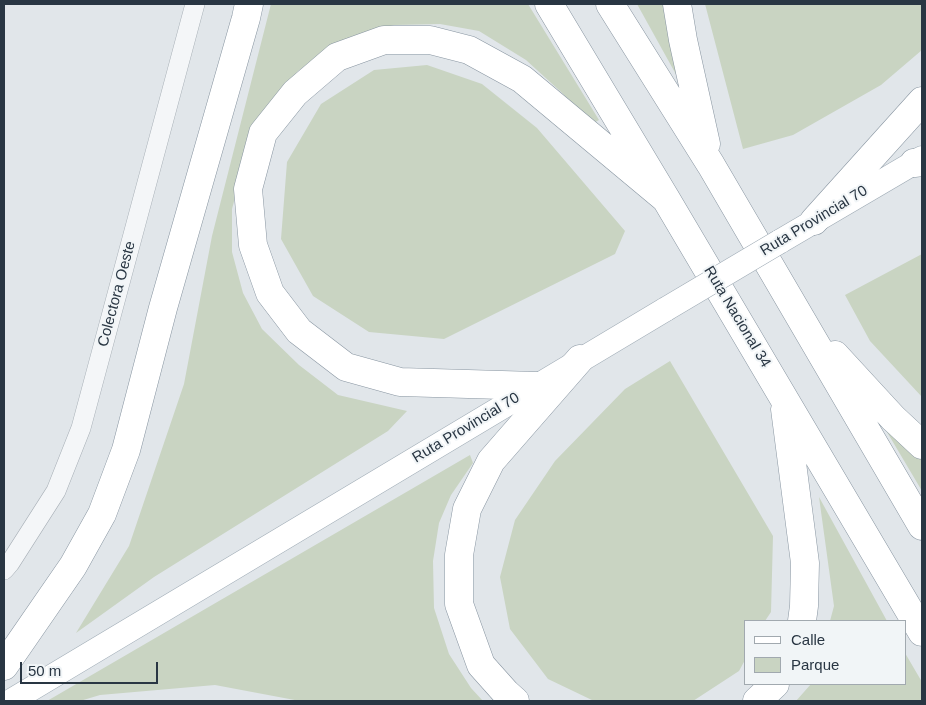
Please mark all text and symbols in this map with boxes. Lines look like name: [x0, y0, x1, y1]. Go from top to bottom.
street label: Ruta Provincial 70: [757, 182, 871, 260]
street label: Colectora Oeste: [94, 239, 140, 349]
street label: Ruta Nacional 34: [700, 263, 774, 371]
street label: Ruta Provincial 70: [409, 389, 523, 467]
legend: [744, 620, 906, 685]
text: Calle: [791, 631, 825, 648]
scale bar: [22, 652, 160, 684]
text: Parque: [791, 656, 839, 673]
text: 50 m: [28, 662, 61, 679]

